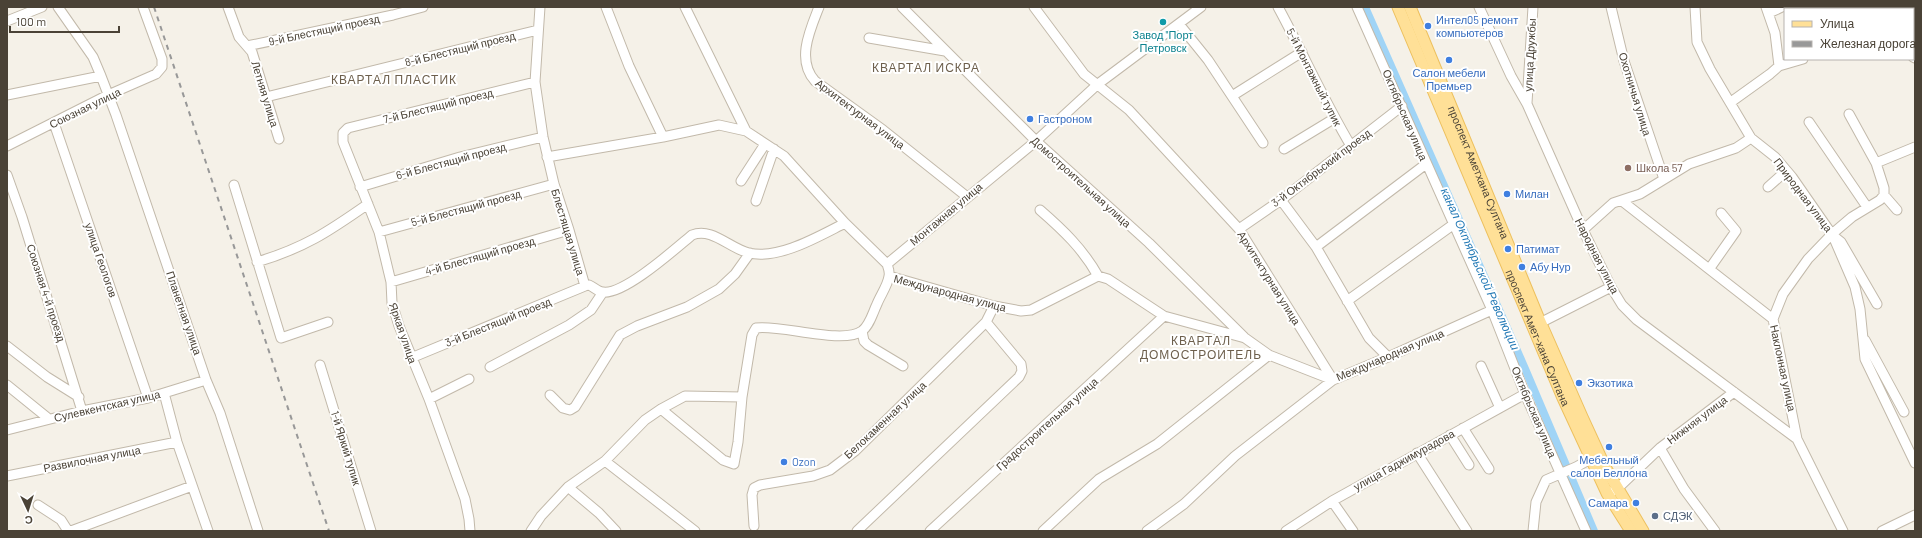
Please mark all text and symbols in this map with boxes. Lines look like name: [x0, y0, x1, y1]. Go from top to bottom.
scale bar: [10, 8, 119, 34]
legend: [1784, 8, 1914, 60]
street label: 9-й Блестящий проезд: [267, 11, 381, 48]
place label: Интел05 ремонт компьютеров: [1436, 13, 1518, 39]
text: 100 m: [16, 14, 46, 28]
text: Улица: [1820, 16, 1854, 31]
marker: Завод "Порт Петровск: [1158, 17, 1168, 27]
street label: улица Дружбы: [1521, 18, 1538, 92]
marker: Интел05 ремонт компьютеров: [1423, 21, 1433, 31]
street label: 5-й Монтажный тупик: [1284, 26, 1345, 128]
street label: 8-й Блестящий проезд: [403, 28, 517, 69]
place label: Завод "Порт Петровск: [1133, 28, 1193, 54]
text: Железная дорога: [1820, 36, 1916, 51]
street label: Охотничья улица: [1617, 50, 1655, 138]
marker: Салон мебели Премьер: [1444, 55, 1454, 65]
street label: Летняя улица: [249, 59, 282, 129]
district label: КВАРТАЛ ИСКРА: [872, 60, 980, 74]
place label: Салон мебели Премьер: [1412, 66, 1486, 92]
street label: Октябрьская улица: [1380, 67, 1431, 163]
district label: КВАРТАЛ ПЛАСТИК: [331, 72, 457, 86]
street label: Архитектурная улица: [813, 76, 908, 152]
street label: Союзная улица: [47, 84, 123, 130]
street label: 7-й Блестящий проезд: [382, 85, 495, 125]
street label: проспект Аметхана Султана: [1446, 104, 1512, 241]
place label: Гастроном: [1038, 112, 1092, 125]
marker: Гастроном: [1025, 114, 1035, 124]
street label: 3-й Октябрьский проезд: [1268, 126, 1373, 209]
street label: Домостроительная улица: [1029, 133, 1135, 230]
street label: 6-й Блестящий проезд: [394, 139, 508, 181]
street label: Природная улица: [1771, 155, 1836, 235]
place label: Школа 57: [1636, 161, 1683, 174]
marker: Школа 57: [1623, 163, 1633, 173]
street label: Монтажная улица: [907, 179, 985, 248]
water label: канал Октябрьской Революции: [1438, 185, 1523, 353]
street label: 5-й Блестящий проезд: [409, 186, 523, 228]
street label: Блестящая улица: [549, 187, 588, 277]
place label: Милан: [1515, 187, 1549, 200]
marker: Милан: [1502, 189, 1512, 199]
street label: Народная улица: [1573, 216, 1622, 297]
street label: улица Геологов: [83, 221, 120, 299]
street label: Архитектурная улица: [1235, 228, 1304, 328]
street label: 4-й Блестящий проезд: [423, 233, 537, 277]
street label: Союзная 4-й проезд: [25, 242, 69, 344]
place label: Патимат: [1516, 242, 1559, 255]
marker: Патимат: [1503, 244, 1513, 254]
place label: Абу Нур: [1530, 260, 1571, 273]
marker: Абу Нур: [1517, 262, 1527, 272]
street label: проспект Амет-хана Султана: [1503, 267, 1573, 409]
street label: Планетная улица: [164, 269, 205, 357]
street label: Международная улица: [893, 271, 1009, 314]
street label: 3-й Блестящий проезд: [443, 294, 553, 349]
street label: Яркая улица: [387, 301, 420, 366]
street label: Наклонная улица: [1768, 323, 1799, 413]
street label: Международная улица: [1334, 326, 1446, 383]
district label: КВАРТАЛ ДОМОСТРОИТЕЛЬ: [1140, 333, 1262, 362]
street label: Октябрьская улица: [1509, 364, 1560, 460]
street label: Градостроительная улица: [993, 374, 1101, 473]
place label: Экзотика: [1587, 376, 1634, 389]
street label: Белокаменная улица: [841, 378, 929, 461]
marker: Экзотика: [1574, 378, 1584, 388]
street label: Сулевкентская улица: [52, 387, 162, 424]
street label: Нижняя улица: [1664, 392, 1730, 446]
street label: 1-й Яркий тупик: [329, 409, 364, 487]
street label: улица Гаджимурадова: [1351, 426, 1457, 493]
marker: Мебельный салон Беллона: [1604, 442, 1614, 452]
street label: Развилочная улица: [42, 443, 142, 474]
place label: Мебельный салон Беллона: [1571, 453, 1648, 479]
place label: Ozon: [792, 455, 816, 468]
marker: Ozon: [779, 457, 789, 467]
north arrow: [8, 490, 48, 530]
place label: Самара: [1588, 496, 1629, 509]
marker: Самара: [1631, 498, 1641, 508]
place label: СДЭК: [1663, 509, 1693, 522]
marker: СДЭК: [1650, 511, 1660, 521]
text: С: [24, 514, 33, 527]

